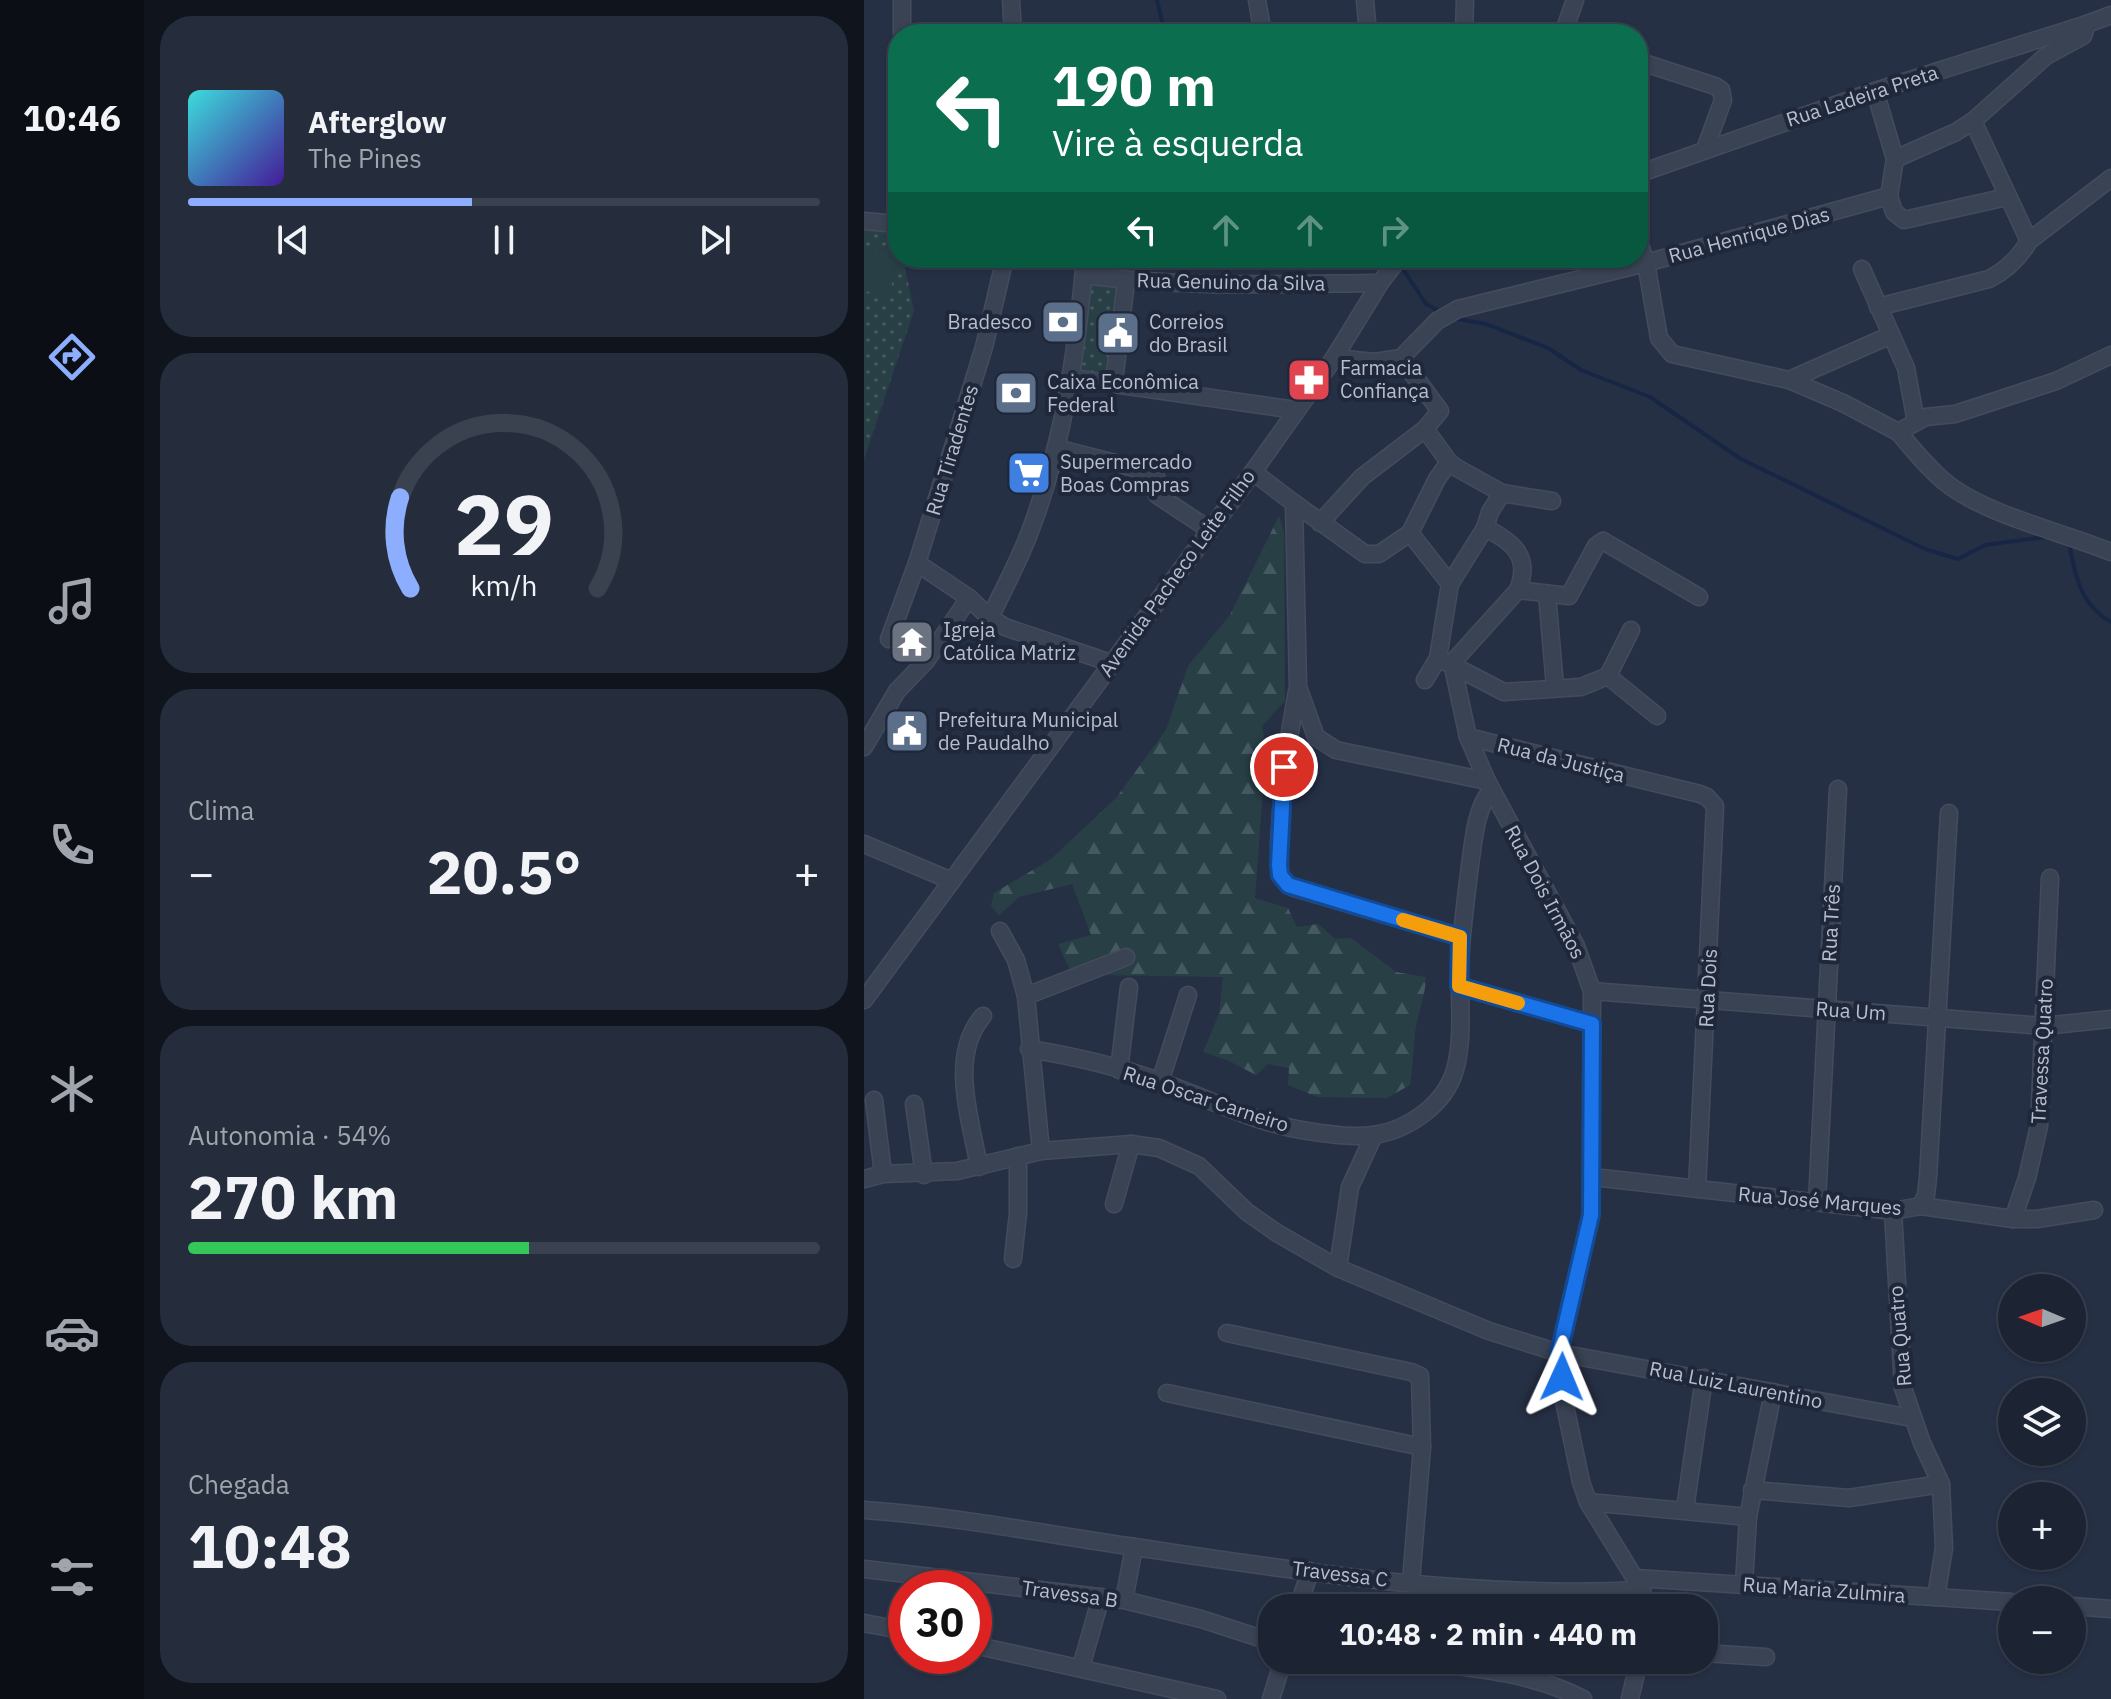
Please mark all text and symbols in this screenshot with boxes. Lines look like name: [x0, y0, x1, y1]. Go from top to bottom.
text: 190 m: [1052, 49, 1216, 121]
icon: left: [920, 56, 1024, 160]
street label: Rua Ladeira Preta: [1782, 58, 1942, 133]
text: 10:46: [23, 94, 121, 141]
text: Afterglow: [308, 102, 447, 141]
text: Vire à esquerda: [1052, 119, 1303, 166]
text: The Pines: [308, 141, 422, 175]
street label: Rua Henrique Dias: [1665, 200, 1832, 269]
icon: left: [1120, 208, 1164, 252]
icon: ahead: [1204, 208, 1248, 252]
icon: ahead: [1288, 208, 1332, 252]
icon: right: [1372, 208, 1416, 252]
icon: previous: [271, 218, 315, 262]
icon: pause: [482, 218, 526, 262]
icon: next: [693, 218, 737, 262]
street label: Rua Genuino da Silva: [1136, 266, 1326, 297]
bank icon: Bradesco: [1039, 298, 1087, 346]
place label: Bradesco: [948, 308, 1032, 335]
place label: Correios do Brasil: [1149, 308, 1228, 358]
public building icon: Correios do Brasil: [1094, 309, 1142, 357]
icon: directions: [44, 329, 100, 385]
place label: Farmacia Confiança: [1340, 354, 1429, 404]
pharmacy icon: Farmacia Confiança: [1285, 356, 1333, 404]
place label: Caixa Econômica Federal: [1047, 368, 1199, 418]
bank icon: Caixa Econômica Federal: [992, 369, 1040, 417]
street label: Rua Tiradentes: [919, 381, 984, 519]
place label: Supermercado Boas Compras: [1060, 448, 1192, 498]
supermarket icon: Supermercado Boas Compras: [1005, 449, 1053, 497]
street label: Avenida Pacheco Leite Filho: [1092, 464, 1261, 682]
text: 29: [454, 469, 554, 577]
text: km/h: [470, 567, 538, 604]
icon: music: [44, 573, 100, 629]
place label: Igreja Católica Matriz: [943, 616, 1076, 666]
temple icon: Igreja Católica Matriz: [888, 618, 936, 666]
place label: Prefeitura Municipal de Paudalho: [938, 706, 1118, 756]
public building icon: Prefeitura Municipal de Paudalho: [883, 707, 931, 755]
street label: Rua da Justiça: [1495, 731, 1628, 788]
pin: [1250, 733, 1318, 801]
icon: arrive: [1262, 745, 1306, 789]
text: Clima: [188, 793, 254, 827]
icon: phone: [44, 817, 100, 873]
street label: Rua Dois Irmãos: [1499, 820, 1592, 963]
text: 20.5°: [427, 832, 581, 911]
text: −: [188, 844, 214, 901]
text: +: [794, 844, 820, 901]
street label: Rua Três: [1815, 883, 1846, 963]
street label: Rua Dois: [1692, 948, 1723, 1028]
street label: Travessa Quatro: [2024, 978, 2059, 1124]
street label: Rua Um: [1815, 995, 1887, 1026]
street label: Rua Oscar Carneiro: [1120, 1059, 1292, 1138]
icon: climate: [44, 1061, 100, 1117]
text: Autonomia · 54%: [188, 1118, 391, 1152]
text: 270 km: [188, 1157, 398, 1236]
street label: Rua José Marques: [1737, 1180, 1903, 1221]
north arrow: [1998, 1274, 2086, 1362]
map controls: [1998, 1274, 2086, 1674]
street label: Rua Quatro: [1882, 1284, 1917, 1388]
icon: car: [44, 1305, 100, 1361]
position arrow: [1520, 1335, 1604, 1419]
street label: Rua Luiz Laurentino: [1647, 1354, 1825, 1415]
button: layers: [1998, 1378, 2086, 1466]
text: Chegada: [188, 1467, 290, 1501]
button: +: [1998, 1482, 2086, 1570]
text: 10:48: [188, 1506, 352, 1585]
icon: filters: [44, 1549, 100, 1605]
street label: Travessa C: [1291, 1554, 1389, 1593]
speed limit sign: 30: [888, 1570, 992, 1674]
street label: Rua Maria Zulmira: [1742, 1570, 1907, 1609]
street label: Travessa B: [1020, 1573, 1120, 1614]
button: −: [1998, 1586, 2086, 1674]
text: 10:48 · 2 min · 440 m: [1339, 1614, 1637, 1653]

